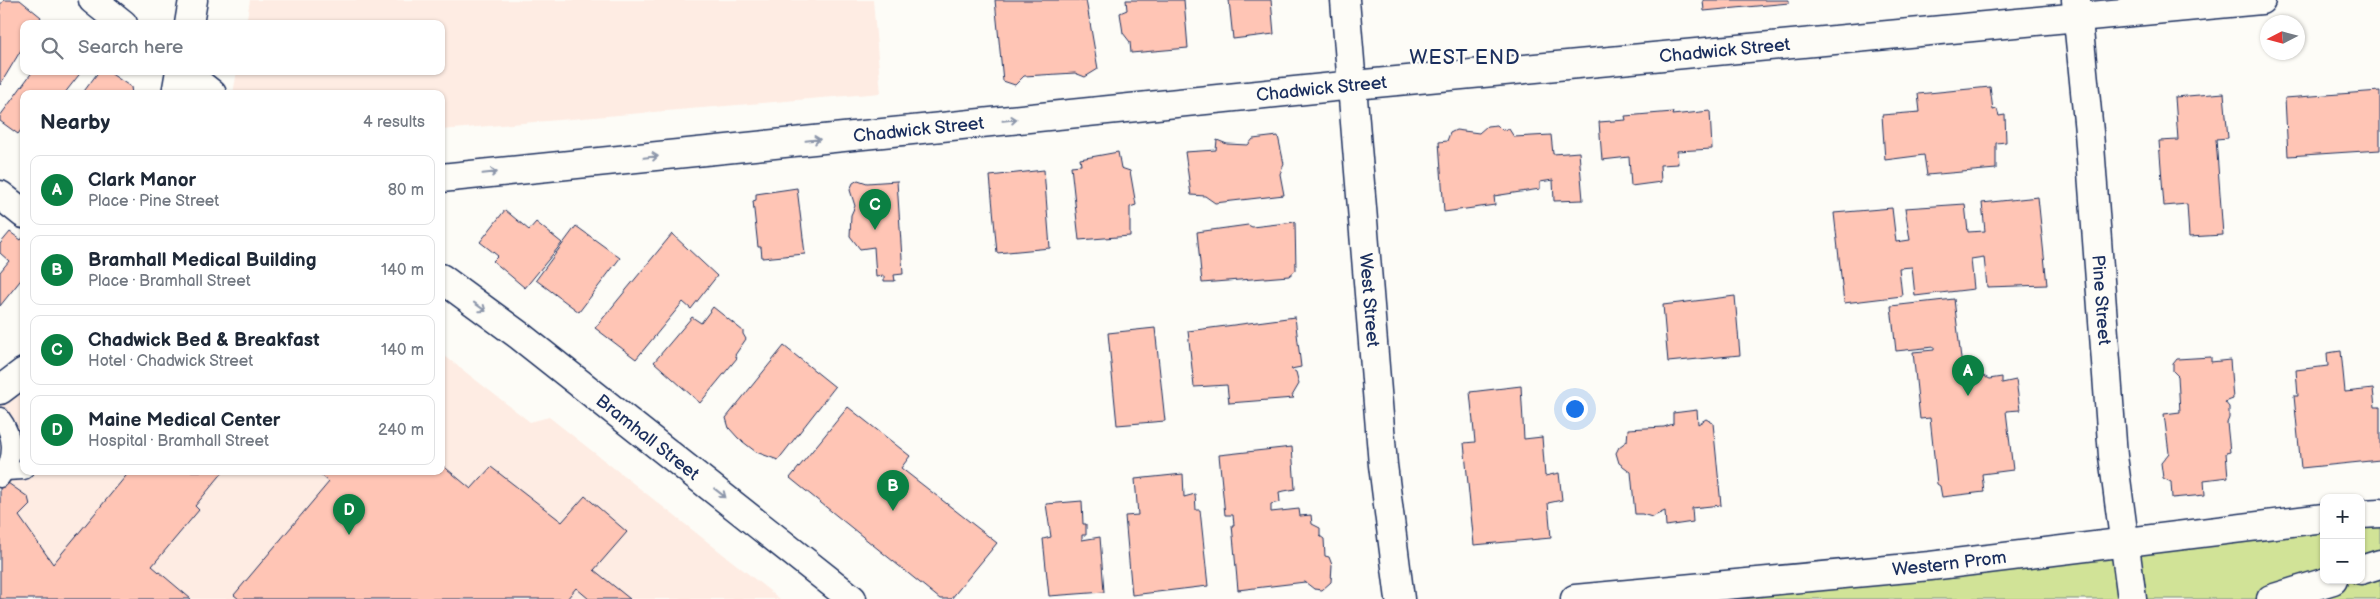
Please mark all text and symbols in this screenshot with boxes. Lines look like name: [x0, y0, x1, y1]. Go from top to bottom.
north arrow: [2260, 15, 2305, 60]
search box: [20, 20, 445, 75]
icon: search: [38, 34, 66, 62]
street label: Chadwick Street: [1658, 34, 1791, 67]
text: Search here: [78, 36, 183, 59]
district label: WEST END: [1409, 46, 1521, 70]
street label: Chadwick Street: [1255, 71, 1388, 105]
text: Nearby: [40, 110, 110, 135]
street label: Chadwick Street: [852, 112, 985, 146]
text: 4 results: [363, 113, 425, 132]
one-way arrow: [1001, 115, 1017, 125]
one-way arrow: [805, 136, 821, 145]
one-way arrow: [643, 152, 659, 162]
one-way arrow: [481, 168, 497, 178]
text: Clark Manor: [88, 169, 196, 192]
text: A: [52, 181, 62, 200]
text: 80 m: [388, 181, 424, 200]
pin: C: [859, 189, 891, 230]
text: Place · Pine Street: [88, 192, 219, 211]
text: Bramhall Medical Building: [88, 249, 316, 272]
street label: West Street: [1355, 252, 1384, 348]
street label: Pine Street: [2088, 254, 2115, 346]
text: B: [51, 261, 63, 280]
text: 140 m: [381, 261, 424, 280]
text: Place · Bramhall Street: [88, 272, 251, 291]
one-way arrow: [473, 302, 487, 312]
text: Chadwick Bed & Breakfast: [88, 329, 320, 352]
text: C: [51, 341, 63, 360]
text: 140 m: [381, 341, 424, 360]
text: Hotel · Chadwick Street: [88, 352, 253, 371]
pin: A: [1952, 355, 1984, 396]
street label: Bramhall Street: [592, 390, 704, 485]
your location: [1562, 396, 1588, 422]
text: Maine Medical Center: [88, 409, 280, 432]
text: D: [51, 421, 63, 440]
text: 240 m: [378, 421, 424, 440]
text: Hospital · Bramhall Street: [88, 432, 269, 451]
pin: B: [877, 470, 909, 511]
one-way arrow: [713, 487, 726, 498]
pin: D: [333, 494, 365, 535]
map controls: [2320, 494, 2365, 584]
button: +: [2320, 494, 2365, 539]
button: −: [2320, 539, 2365, 584]
street label: Western Prom: [1891, 546, 2008, 580]

